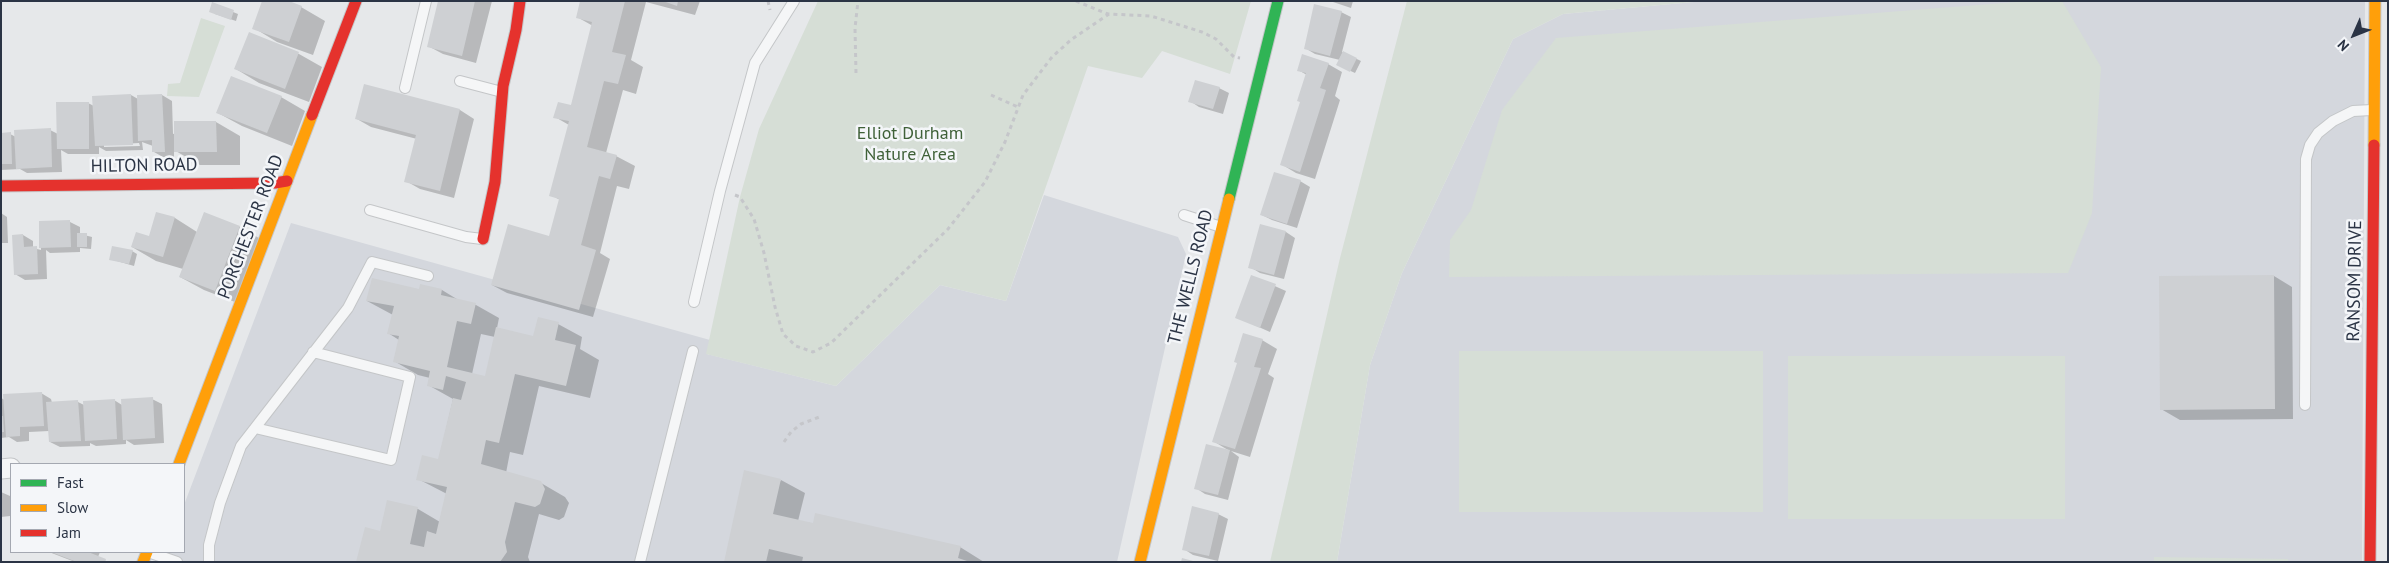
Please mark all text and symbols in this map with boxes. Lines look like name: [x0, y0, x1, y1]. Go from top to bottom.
north arrow: [2329, 10, 2379, 60]
text: N: [2334, 36, 2353, 55]
park label: Elliot Durham Nature Area: [857, 123, 963, 166]
street label: PORCHESTER ROAD: [214, 152, 288, 302]
street label: HILTON ROAD: [90, 154, 198, 178]
street label: THE WELLS ROAD: [1164, 207, 1218, 347]
street label: RANSOM DRIVE: [2343, 220, 2367, 342]
legend: [10, 463, 185, 553]
text: Fast: [57, 473, 84, 492]
text: Slow: [57, 498, 88, 517]
text: Jam: [57, 523, 81, 542]

